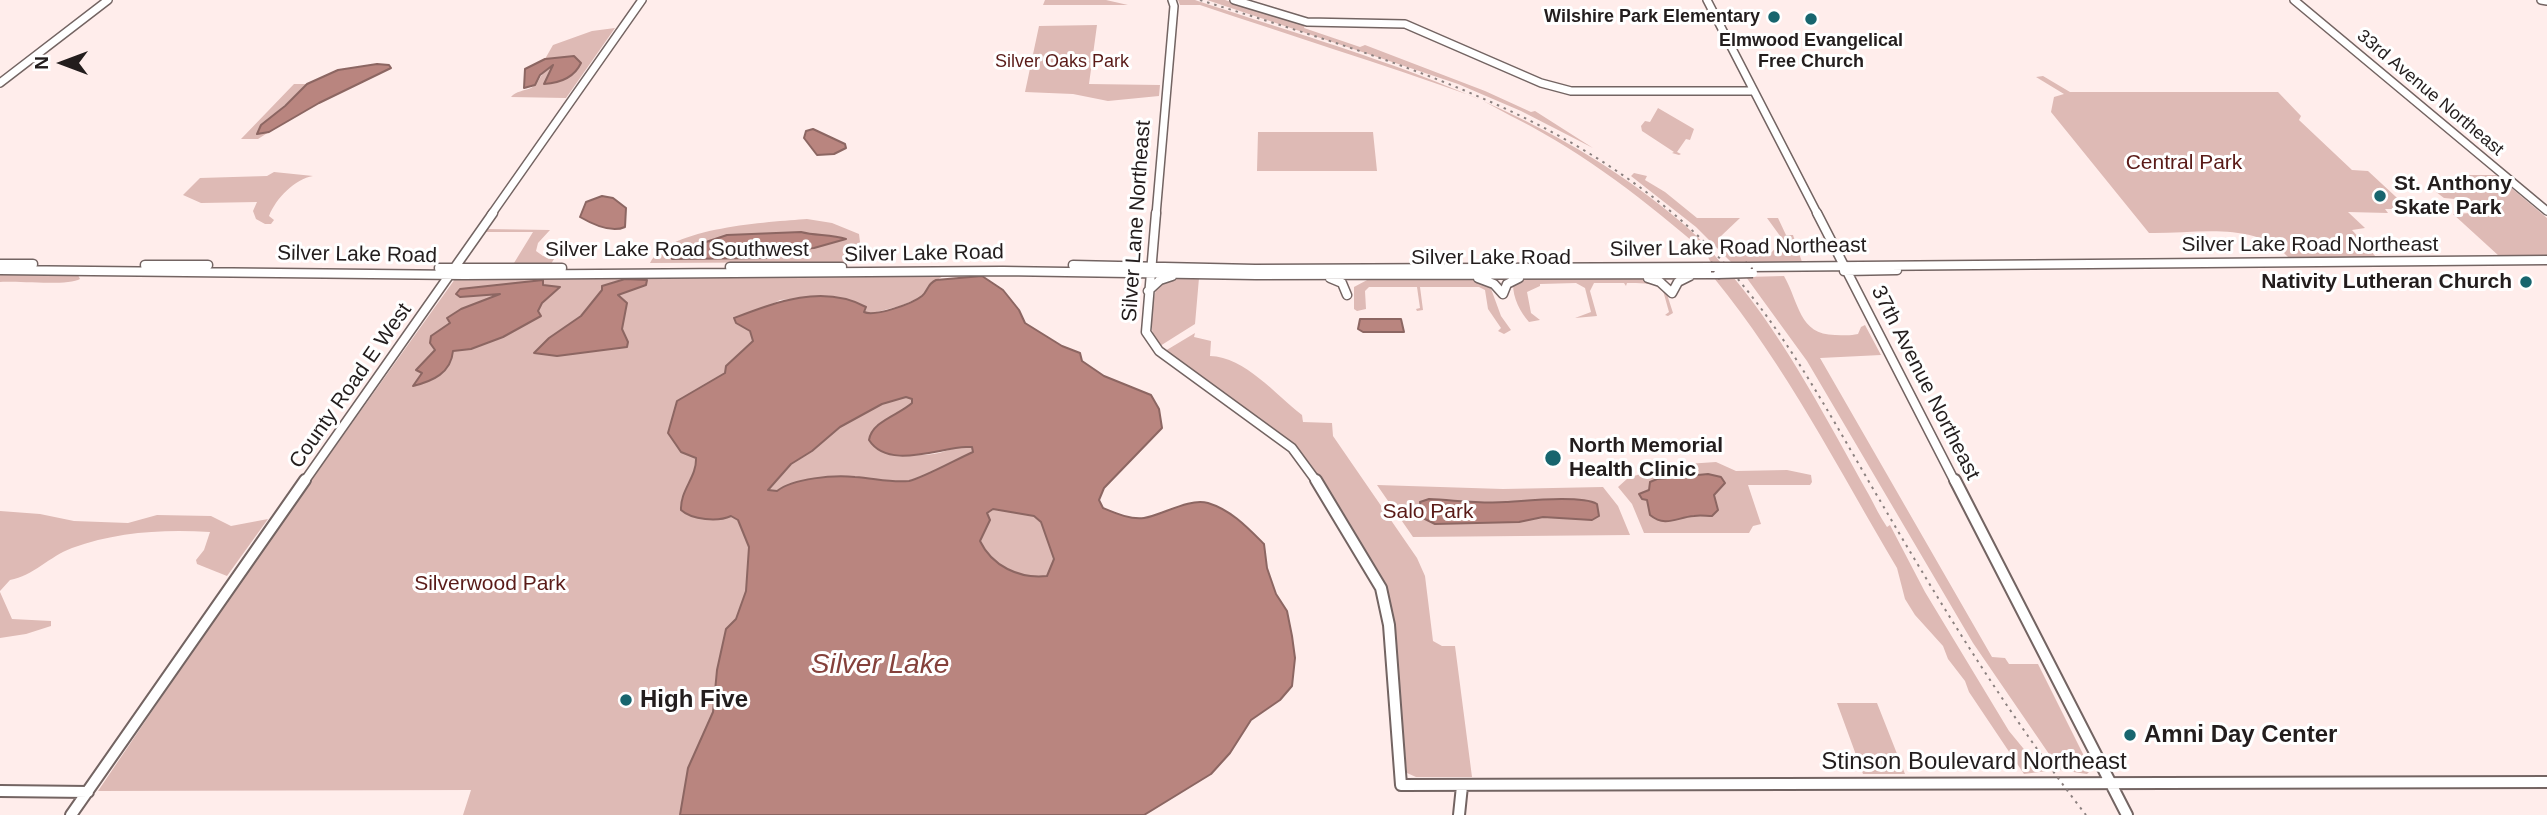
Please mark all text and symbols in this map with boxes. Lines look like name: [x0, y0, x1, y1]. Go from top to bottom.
place label: Wilshire Park Elementary: [1544, 6, 1760, 28]
marker: Wilshire Park Elementary: [1766, 9, 1782, 25]
marker: Elmwood Evangelical Free Church: [1803, 11, 1819, 27]
street label: 33rd Avenue Northeast: [2352, 25, 2508, 161]
north arrow: [28, 28, 98, 98]
place label: Elmwood Evangelical Free Church: [1719, 30, 1903, 72]
park label: Silver Oaks Park: [995, 51, 1129, 73]
text: N: [31, 56, 52, 70]
street label: Silver Lane Northeast: [1117, 119, 1157, 323]
park label: Central Park: [2126, 150, 2242, 176]
place label: St. Anthony Skate Park: [2394, 171, 2512, 221]
marker: St. Anthony Skate Park: [2372, 188, 2388, 204]
street label: Silver Lake Road Northeast: [2182, 232, 2438, 258]
street label: Silver Lake Road Northeast: [1609, 233, 1867, 263]
street label: Silver Lake Road Southwest: [545, 237, 809, 263]
street label: Silver Lake Road: [844, 240, 1004, 268]
street label: Silver Lake Road: [277, 241, 437, 269]
street label: Silver Lake Road: [1411, 245, 1571, 271]
place label: Nativity Lutheran Church: [2261, 269, 2512, 295]
marker: Nativity Lutheran Church: [2518, 274, 2534, 290]
street label: 37th Avenue Northeast: [1865, 282, 1985, 484]
street label: County Road E West: [285, 299, 417, 473]
place label: North Memorial Health Clinic: [1569, 433, 1723, 483]
marker: North Memorial Health Clinic: [1543, 448, 1563, 468]
park label: Salo Park: [1382, 499, 1474, 525]
park label: Silverwood Park: [414, 571, 566, 597]
water label: Silver Lake: [811, 648, 949, 682]
place label: High Five: [640, 686, 748, 714]
marker: High Five: [618, 692, 634, 708]
place label: Amni Day Center: [2144, 721, 2337, 749]
marker: Amni Day Center: [2122, 727, 2138, 743]
street label: Stinson Boulevard Northeast: [1821, 748, 2127, 776]

